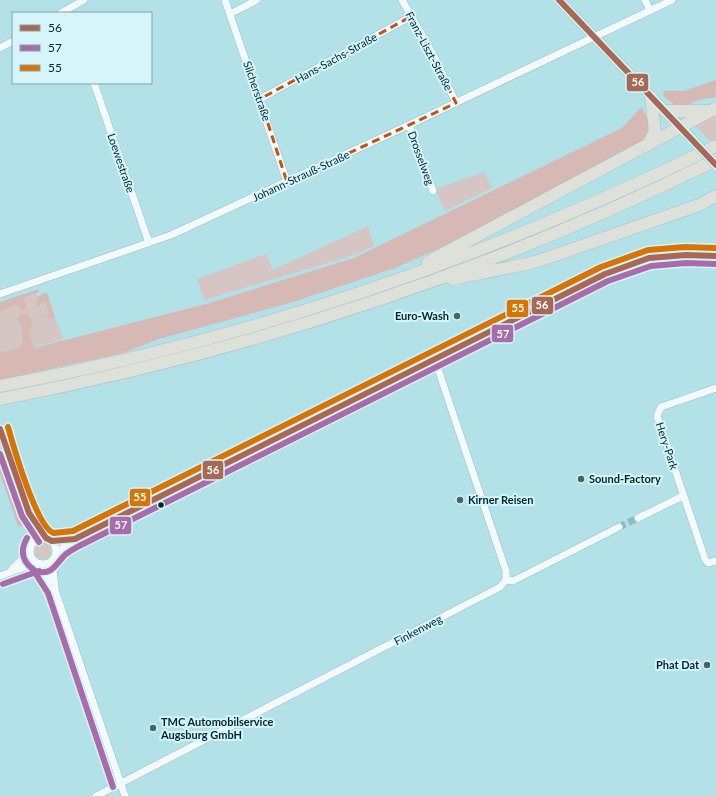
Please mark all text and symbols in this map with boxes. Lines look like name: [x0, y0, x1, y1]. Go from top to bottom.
street label: Franz-Liszt-Straße: [403, 9, 456, 93]
legend: [12, 12, 152, 84]
text: 56: [48, 20, 62, 35]
street label: Hans-Sachs-Straße: [293, 30, 379, 85]
text: 57: [48, 40, 62, 55]
street label: Silcherstraße: [241, 59, 274, 123]
text: 55: [48, 60, 62, 75]
line badge: 56: [626, 73, 649, 92]
text: 56: [632, 75, 645, 88]
street label: Drosselweg: [406, 129, 437, 187]
street label: Loewestraße: [105, 131, 138, 194]
street label: Johann-Strauß-Straße: [250, 147, 352, 204]
line badge: 56: [531, 296, 554, 315]
text: 56: [536, 298, 549, 311]
line badge: 55: [506, 299, 529, 318]
text: 55: [512, 301, 524, 314]
place label: Euro-Wash: [395, 309, 449, 322]
marker: Euro-Wash: [452, 311, 462, 321]
line badge: 57: [491, 324, 514, 343]
text: 57: [497, 327, 509, 340]
street label: Hery-Park: [654, 420, 681, 472]
line badge: 56: [202, 460, 224, 480]
text: 56: [207, 463, 220, 476]
place label: Sound-Factory: [589, 472, 661, 485]
marker: Sound-Factory: [576, 474, 586, 484]
line badge: 55: [129, 488, 151, 507]
text: 55: [134, 490, 146, 503]
place label: Kirner Reisen: [468, 493, 533, 506]
marker: Kirner Reisen: [455, 495, 465, 505]
unlabelled marker: [156, 500, 166, 510]
line badge: 57: [109, 516, 132, 535]
text: 57: [115, 518, 127, 531]
street label: Finkenweg: [392, 611, 444, 648]
place label: Phat Dat: [656, 658, 700, 671]
marker: Phat Dat: [702, 660, 712, 670]
place label: TMC Automobilservice Augsburg GmbH: [160, 715, 274, 741]
marker: TMC Automobilservice Augsburg GmbH: [148, 723, 158, 733]

